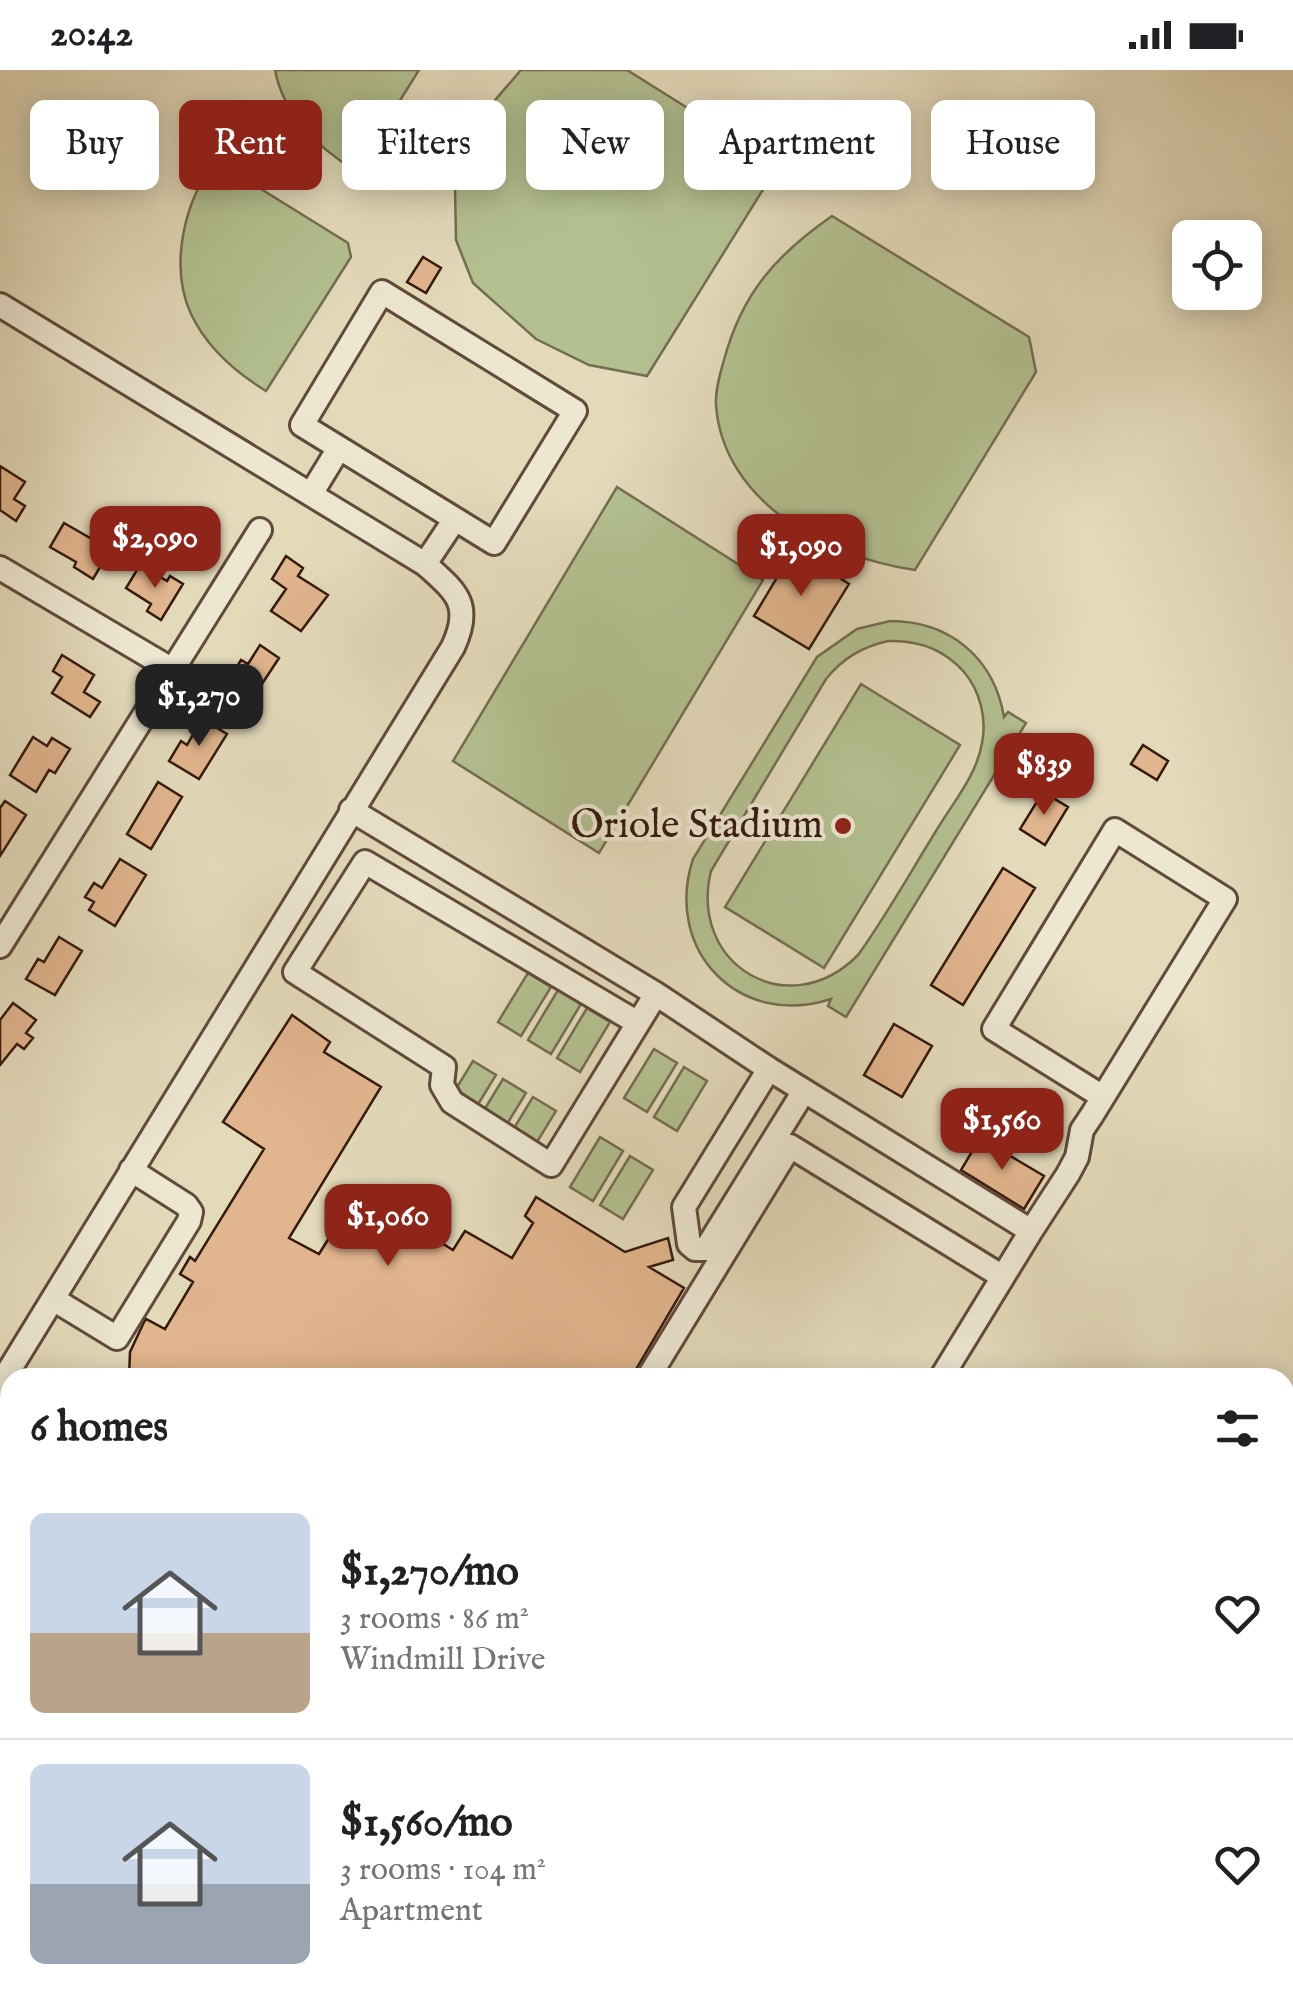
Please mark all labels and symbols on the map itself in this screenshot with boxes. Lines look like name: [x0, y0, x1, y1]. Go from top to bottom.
pin: $2,090: [74, 506, 236, 591]
pin: $1,090: [720, 514, 882, 599]
pin: $1,270: [118, 664, 280, 749]
pin: $839: [985, 733, 1103, 818]
place label: Oriole Stadium: [570, 801, 823, 852]
marker: Oriole Stadium: [832, 815, 854, 837]
pin: $1,560: [921, 1088, 1083, 1173]
pin: $1,060: [307, 1184, 469, 1269]

